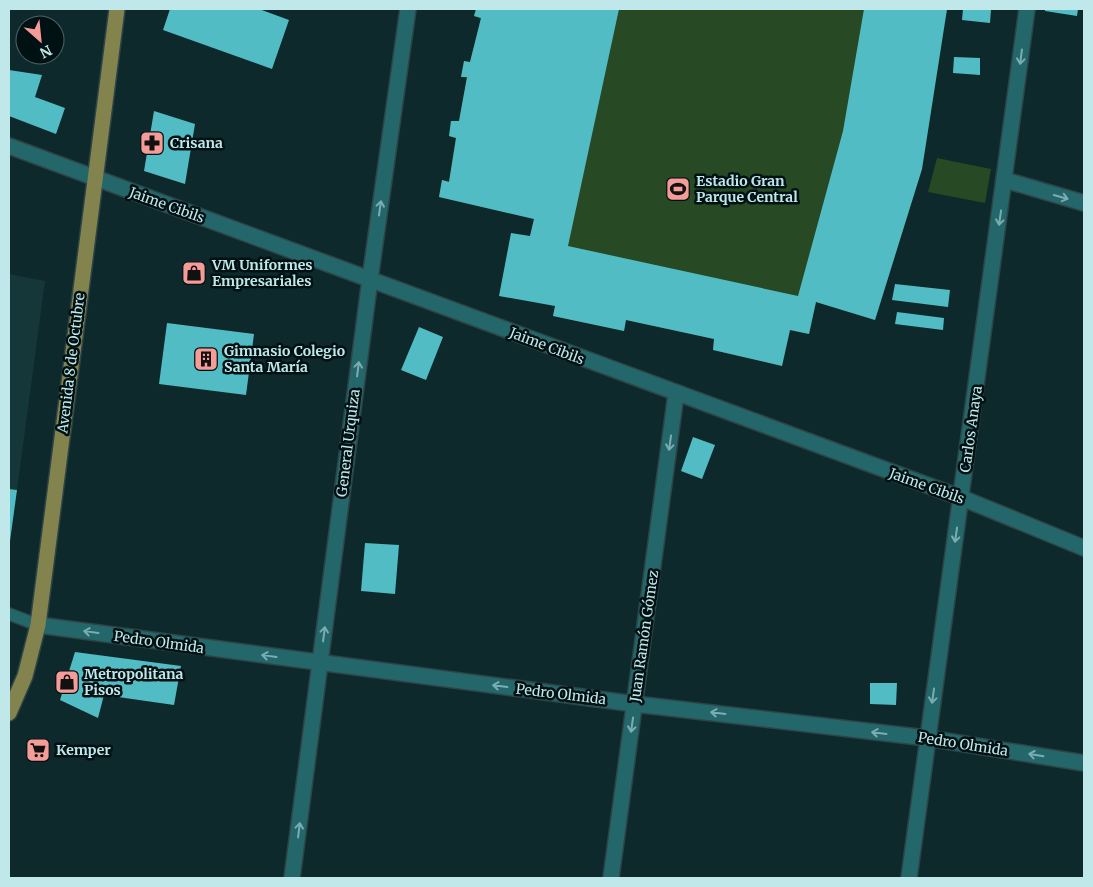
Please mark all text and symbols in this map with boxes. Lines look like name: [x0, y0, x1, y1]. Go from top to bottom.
north arrow: [15, 15, 65, 65]
text: N: [37, 41, 55, 62]
one-way arrow: [1016, 49, 1026, 65]
pharmacy icon: Crisana: [139, 130, 165, 156]
place label: Crisana: [170, 134, 223, 152]
place label: Estadio Gran Parque Central: [696, 172, 798, 206]
sports icon: Estadio Gran Parque Central: [665, 176, 691, 202]
street label: Jaime Cibils: [126, 183, 207, 227]
one-way arrow: [1053, 192, 1069, 202]
one-way arrow: [375, 200, 385, 216]
one-way arrow: [995, 210, 1005, 226]
place label: VM Uniformes Empresariales: [211, 256, 313, 290]
shop icon: VM Uniformes Empresariales: [181, 260, 207, 286]
street label: Avenida 8 de Octubre: [53, 292, 89, 435]
street label: Jaime Cibils: [506, 323, 587, 369]
place label: Gimnasio Colegio Santa María: [224, 342, 345, 376]
building icon: Gimnasio Colegio Santa María: [193, 346, 219, 372]
one-way arrow: [353, 361, 363, 377]
street label: Carlos Anaya: [956, 384, 986, 473]
street label: General Urquiza: [332, 387, 364, 498]
one-way arrow: [665, 434, 675, 450]
street label: Jaime Cibils: [886, 464, 967, 508]
one-way arrow: [951, 527, 961, 543]
street label: Juan Ramón Gómez: [626, 569, 662, 704]
one-way arrow: [319, 626, 329, 642]
one-way arrow: [83, 627, 99, 637]
street label: Pedro Olmida: [113, 627, 206, 657]
one-way arrow: [261, 651, 277, 661]
place label: Metropolitana Pisos: [84, 665, 183, 699]
shop icon: Metropolitana Pisos: [54, 669, 80, 695]
street label: Pedro Olmida: [515, 680, 608, 709]
one-way arrow: [492, 681, 508, 691]
one-way arrow: [928, 688, 938, 704]
one-way arrow: [710, 708, 726, 718]
one-way arrow: [627, 717, 637, 733]
one-way arrow: [871, 727, 887, 737]
street label: Pedro Olmida: [917, 728, 1010, 760]
supermarket icon: Kemper: [25, 737, 51, 763]
place label: Kemper: [56, 741, 111, 759]
one-way arrow: [1028, 750, 1044, 760]
one-way arrow: [294, 822, 304, 838]

